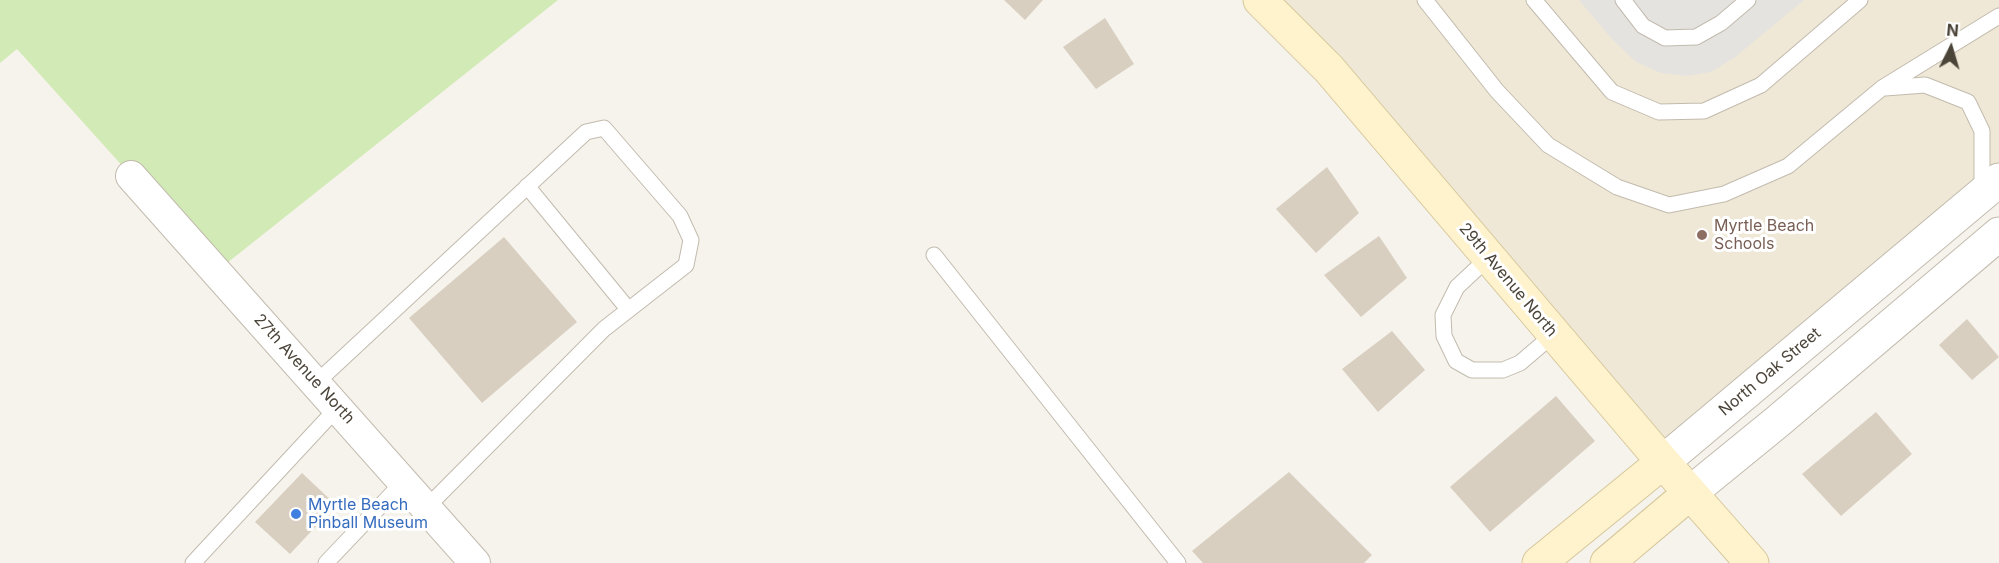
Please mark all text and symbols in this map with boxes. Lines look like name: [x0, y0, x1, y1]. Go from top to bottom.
north arrow: [1921, 18, 1981, 78]
text: N: [1946, 20, 1960, 41]
place label: Myrtle Beach Schools: [1714, 216, 1814, 254]
street label: 29th Avenue North: [1455, 219, 1561, 341]
marker: Myrtle Beach Schools: [1695, 228, 1709, 242]
street label: 27th Avenue North: [250, 310, 358, 428]
street label: North Oak Street: [1715, 324, 1825, 420]
place label: Myrtle Beach Pinball Museum: [308, 495, 428, 533]
marker: Myrtle Beach Pinball Museum: [289, 507, 303, 521]

